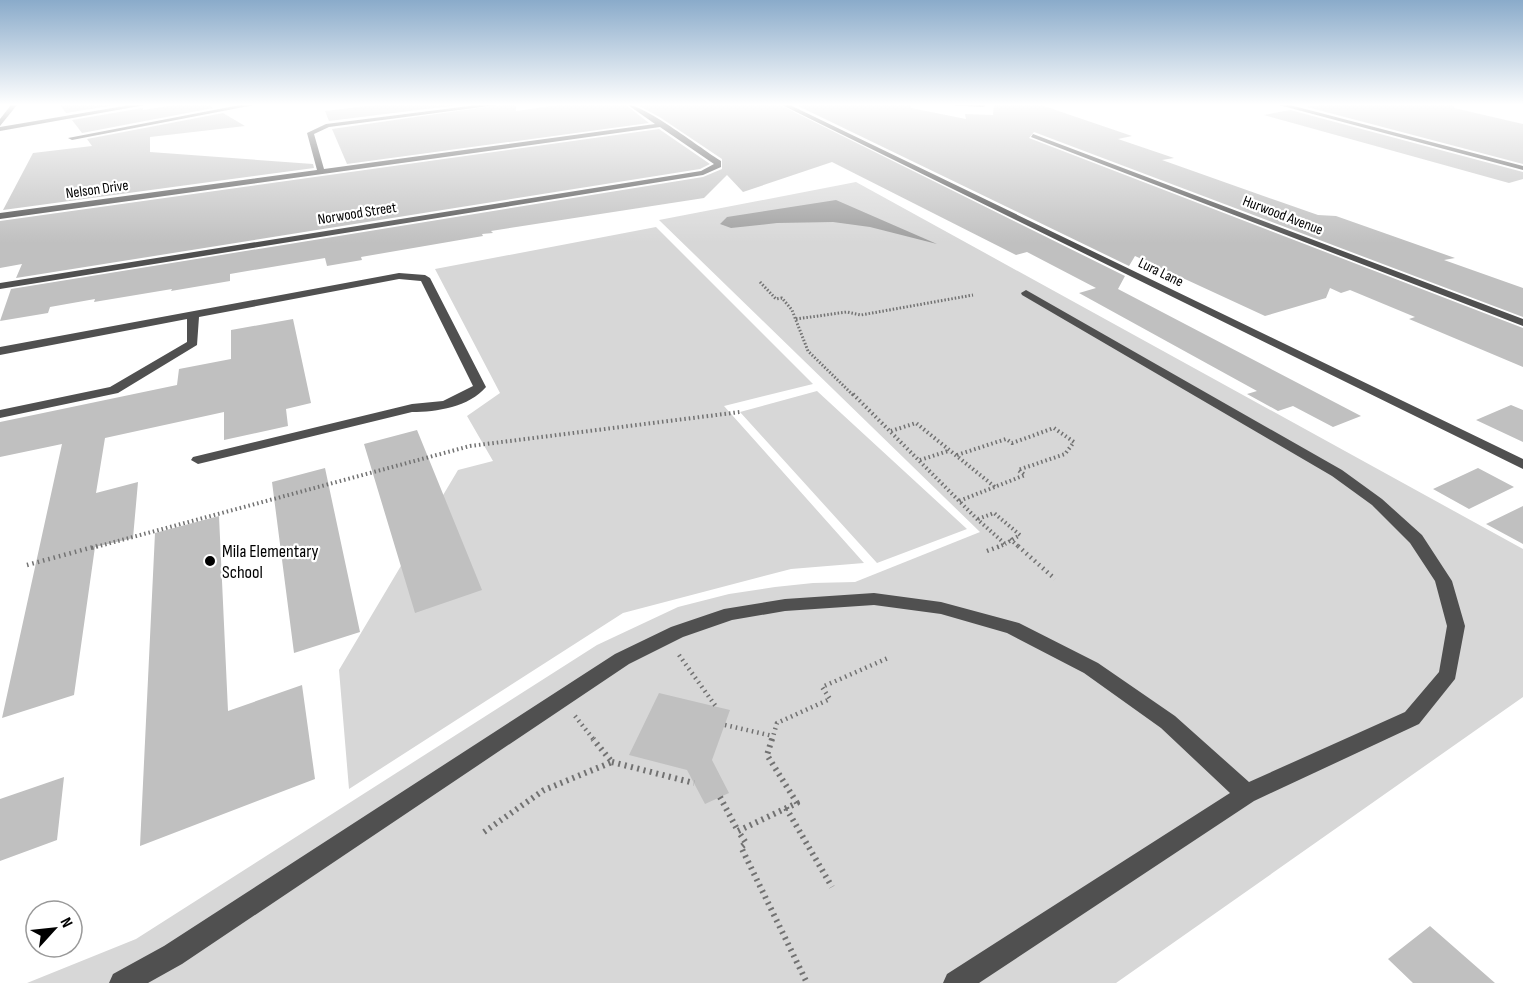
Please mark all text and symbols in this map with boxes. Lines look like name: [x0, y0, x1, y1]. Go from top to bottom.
street label: Nelson Drive: [65, 176, 130, 203]
street label: Hurwood Avenue: [1240, 191, 1326, 239]
street label: Norwood Street: [316, 198, 398, 229]
street label: Lura Lane: [1135, 253, 1186, 291]
place label: Mila Elementary School: [222, 541, 318, 583]
marker: Mila Elementary School: [203, 554, 217, 568]
north arrow: [24, 899, 84, 959]
text: N: [56, 915, 76, 931]

